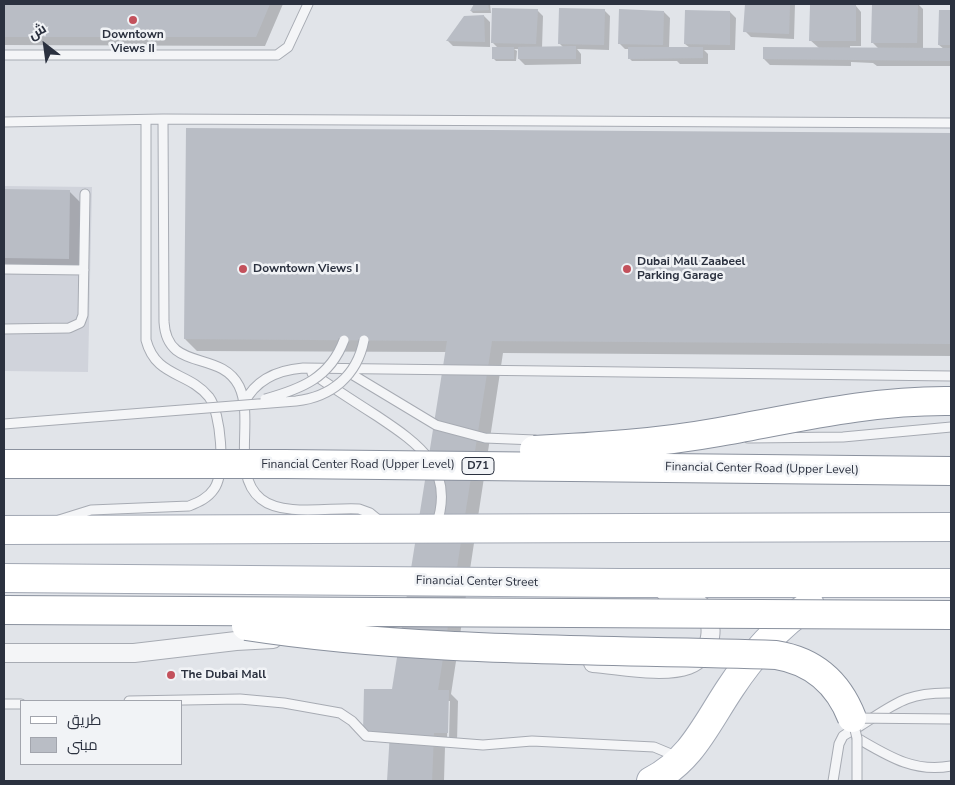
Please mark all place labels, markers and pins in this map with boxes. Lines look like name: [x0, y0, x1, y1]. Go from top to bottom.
marker: Downtown Views II: [127, 14, 139, 26]
place label: Downtown Views II: [102, 28, 164, 56]
place label: Dubai Mall Zaabeel Parking Garage: [637, 255, 745, 283]
place label: Downtown Views I: [253, 262, 359, 276]
marker: Downtown Views I: [237, 263, 249, 275]
marker: Dubai Mall Zaabeel Parking Garage: [621, 263, 633, 275]
place label: The Dubai Mall: [181, 668, 266, 682]
marker: The Dubai Mall: [165, 669, 177, 681]

